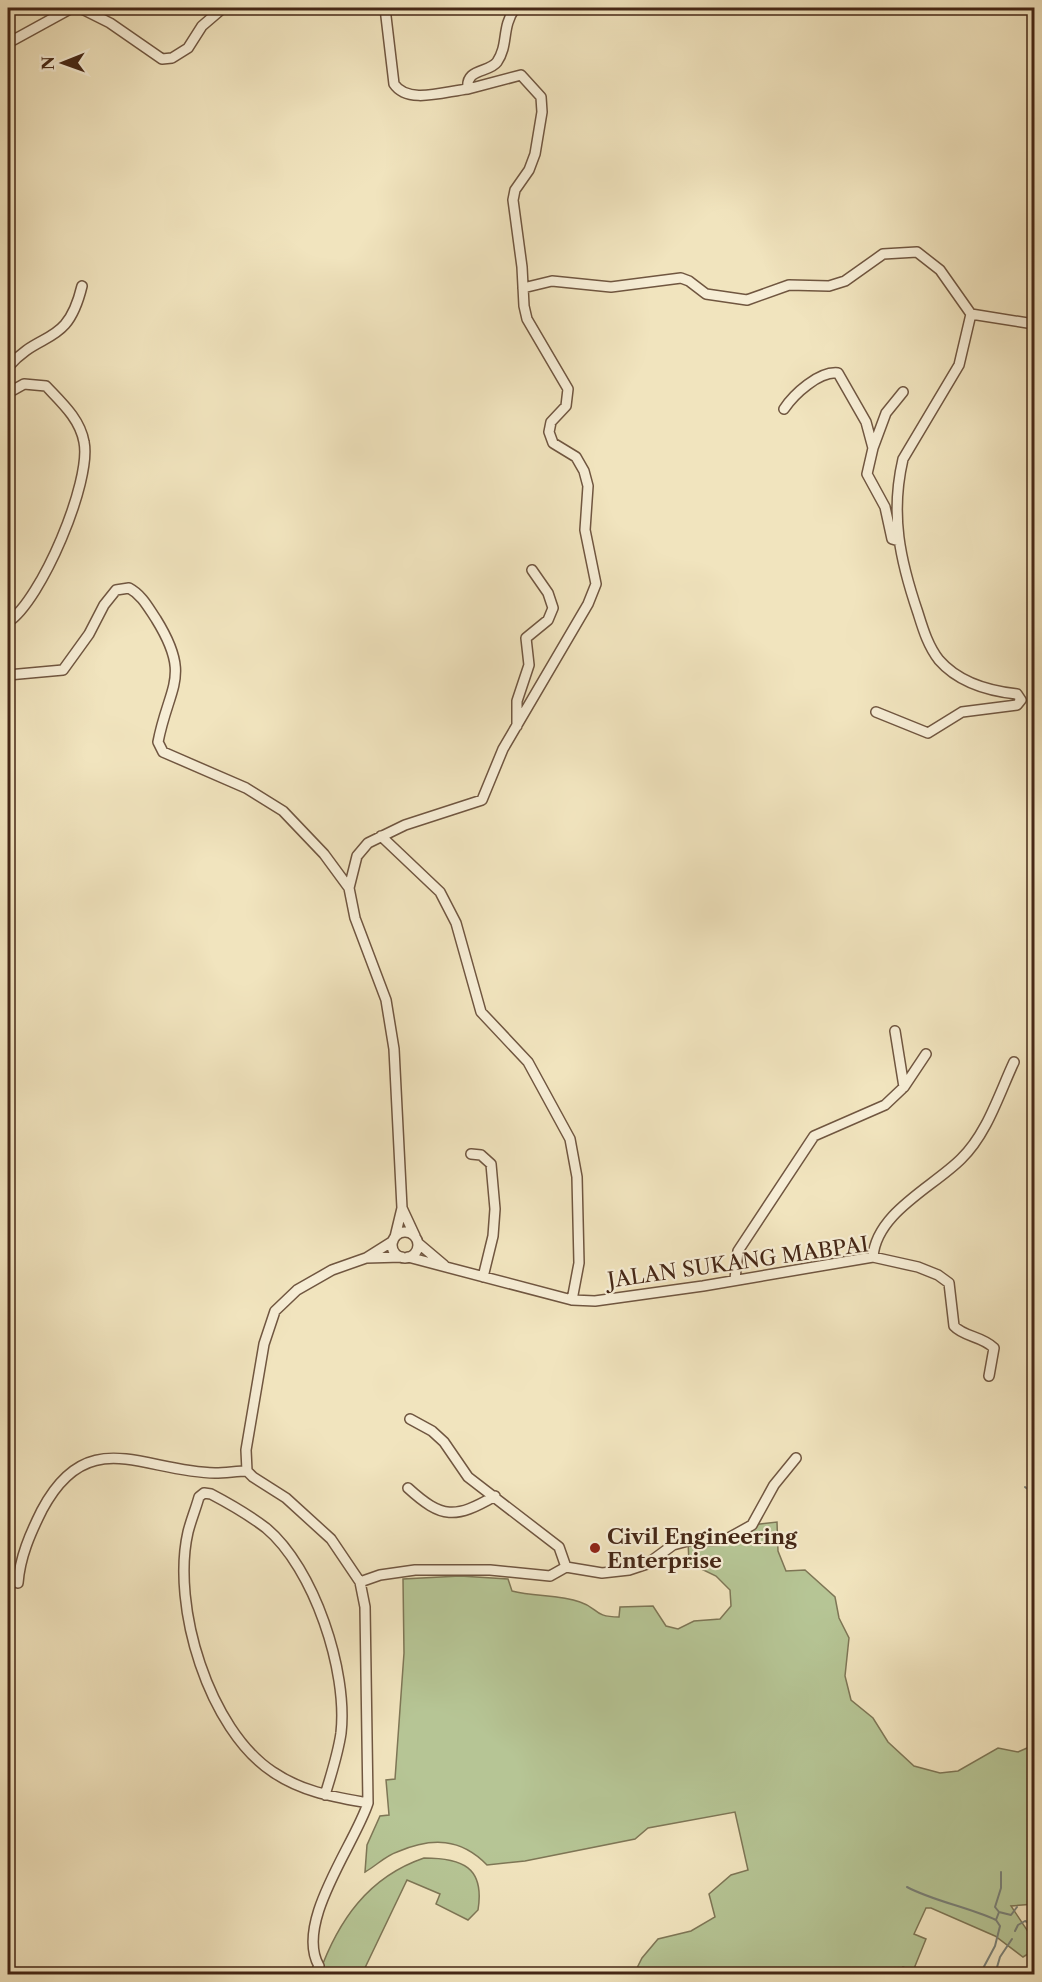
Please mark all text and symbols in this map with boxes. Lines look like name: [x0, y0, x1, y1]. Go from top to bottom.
north arrow: [33, 33, 93, 93]
text: N: [38, 56, 58, 70]
street label: JALAN SUKANG MABPAI: [603, 1231, 870, 1293]
place label: Civil Engineering Enterprise: [607, 1524, 798, 1573]
marker: Civil Engineering Enterprise: [588, 1541, 602, 1555]

